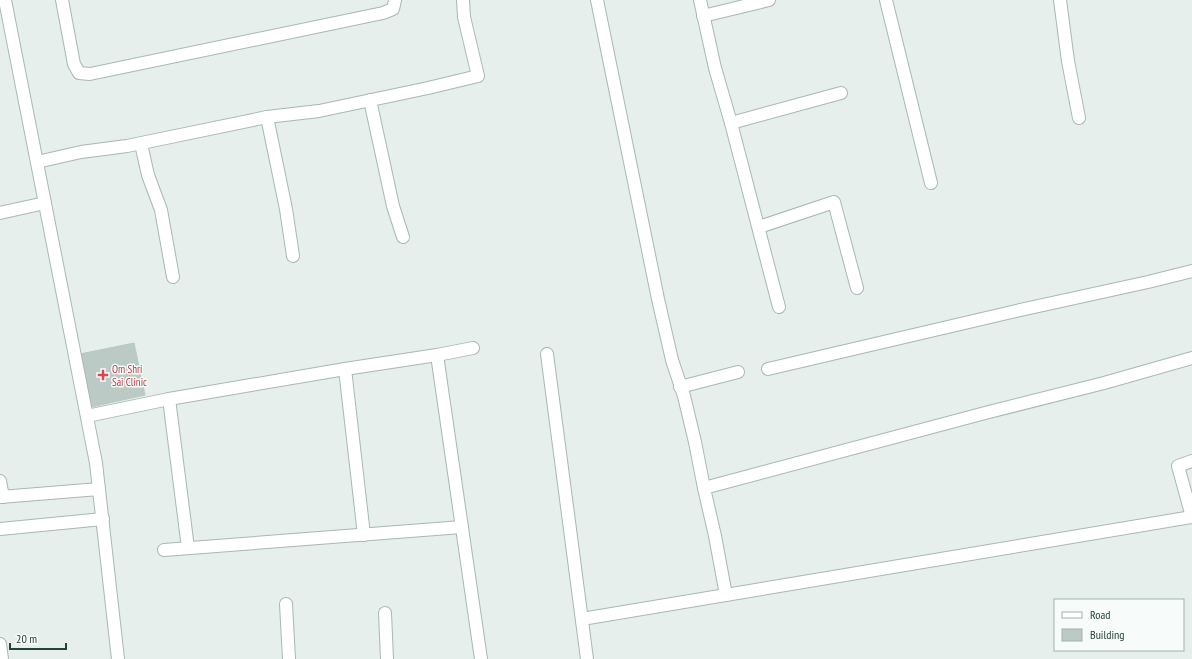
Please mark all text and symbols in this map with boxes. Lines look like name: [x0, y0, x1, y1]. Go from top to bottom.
place label: Om Shri Sai Clinic: [112, 362, 147, 389]
marker: Om Shri Sai Clinic: [97, 369, 109, 381]
legend: [1054, 599, 1184, 651]
text: Road: [1090, 607, 1110, 622]
scale bar: [10, 625, 66, 651]
text: Building: [1090, 627, 1125, 642]
text: 20 m: [16, 631, 37, 646]

